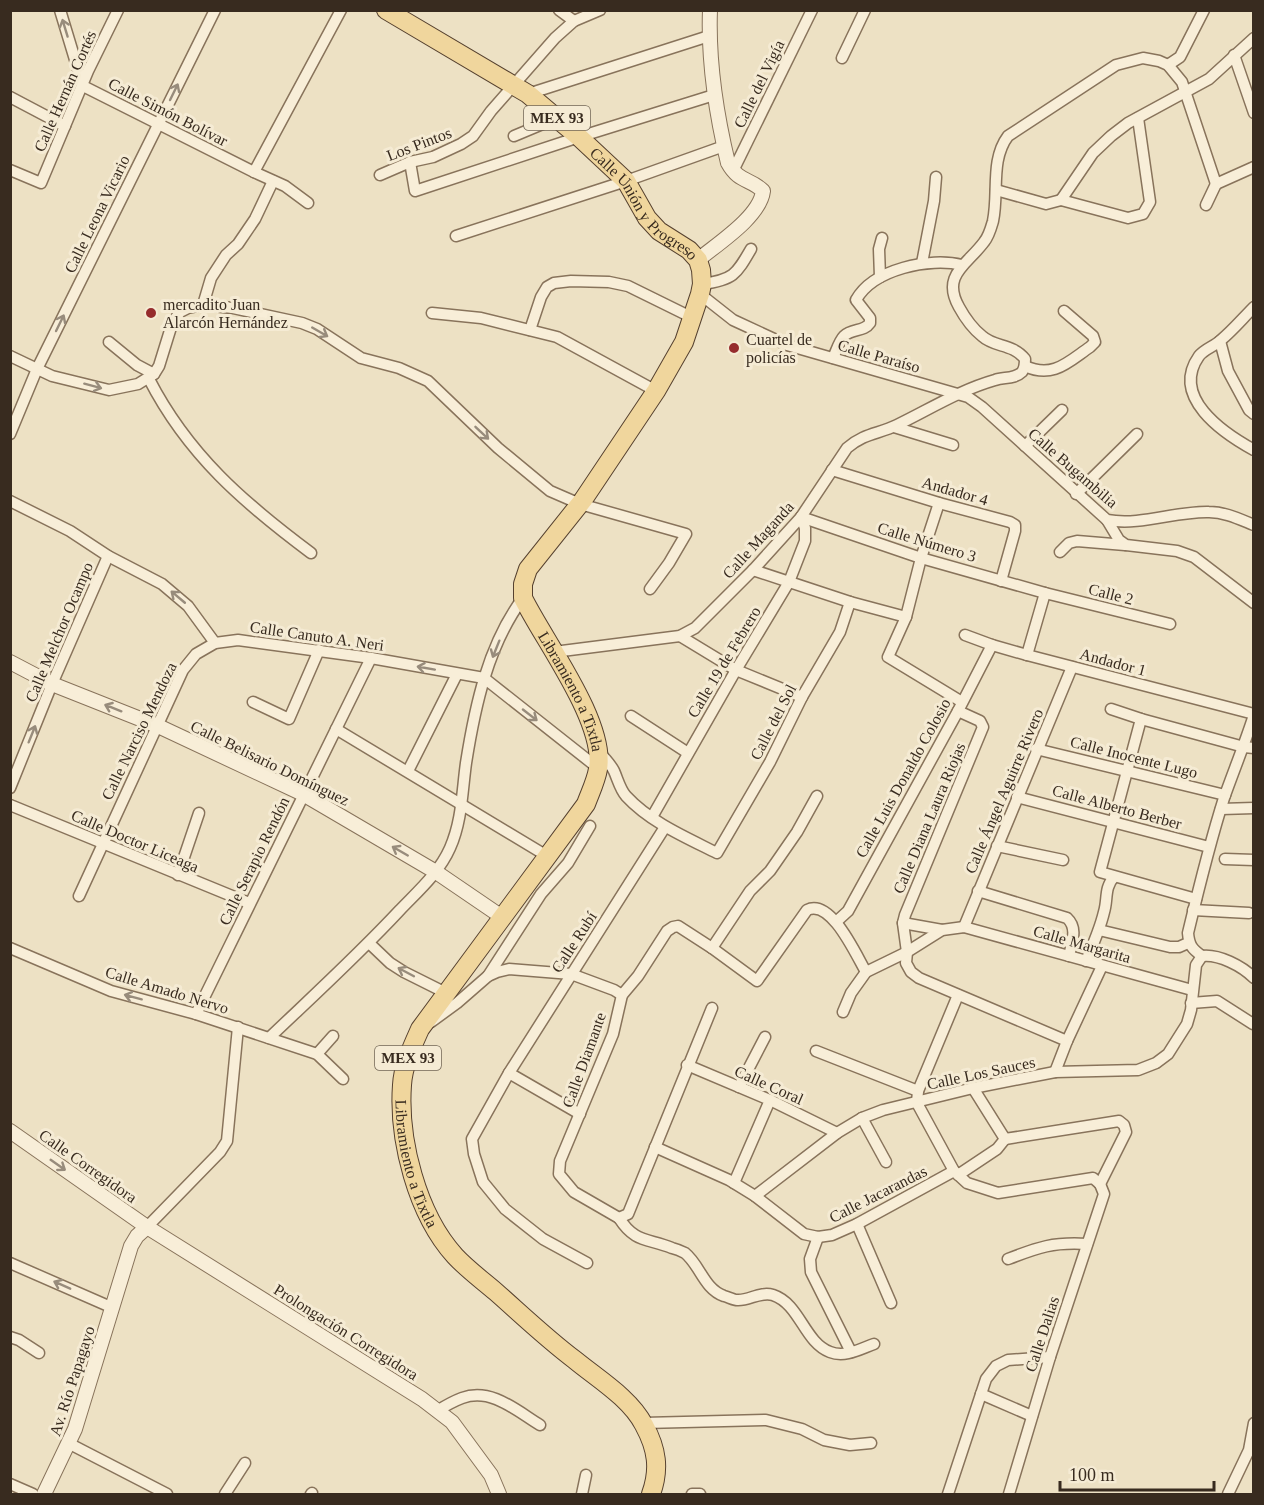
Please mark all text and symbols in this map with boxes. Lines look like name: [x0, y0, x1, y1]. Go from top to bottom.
one-way arrow: [59, 19, 70, 38]
street label: Calle Hernán Cortés: [31, 28, 99, 154]
street label: Calle del Vigía: [730, 37, 788, 131]
street label: Calle Simón Bolívar: [106, 75, 231, 150]
one-way arrow: [169, 83, 181, 101]
road number: MEX 93: [524, 106, 590, 130]
street label: Los Pintos: [384, 124, 454, 164]
street label: Calle Unión y Progreso: [587, 144, 702, 263]
street label: Calle Leona Vicario: [61, 153, 133, 275]
place label: mercadito Juan Alarcón Hernández: [163, 296, 288, 331]
marker: mercadito Juan Alarcón Hernández: [144, 306, 158, 320]
one-way arrow: [54, 315, 66, 332]
one-way arrow: [311, 326, 328, 338]
place label: Cuartel de policías: [746, 331, 812, 367]
street label: Calle Paraíso: [836, 336, 922, 376]
marker: Cuartel de policías: [727, 341, 741, 355]
one-way arrow: [83, 381, 102, 393]
street label: Calle Bugambilia: [1024, 425, 1121, 512]
one-way arrow: [475, 426, 490, 440]
street label: Andador 4: [920, 473, 990, 509]
street label: Calle Maganda: [719, 498, 798, 583]
street label: Calle Número 3: [876, 519, 978, 565]
street label: Calle Melchor Ocampo: [22, 560, 97, 705]
street label: Calle 2: [1087, 580, 1135, 608]
one-way arrow: [170, 591, 186, 604]
street label: Calle 19 de Febrero: [684, 603, 764, 721]
street label: Calle Canuto A. Neri: [249, 618, 386, 654]
street label: Libramiento a Tixtla: [535, 628, 607, 753]
one-way arrow: [489, 639, 500, 658]
street label: Andador 1: [1078, 645, 1148, 679]
street label: Calle Narciso Mendoza: [98, 659, 180, 803]
one-way arrow: [417, 662, 437, 673]
street label: Calle del Sol: [747, 681, 800, 763]
street label: Calle Luis Donaldo Colosio: [852, 696, 954, 860]
one-way arrow: [104, 702, 123, 713]
street label: Calle Ángel Aguirre Rivero: [961, 706, 1047, 876]
one-way arrow: [522, 708, 538, 721]
street label: Calle Belisario Domínguez: [188, 717, 352, 810]
one-way arrow: [27, 725, 38, 743]
street label: Calle Inocente Lugo: [1068, 733, 1199, 782]
street label: Calle Diana Laura Riojas: [889, 740, 969, 896]
street label: Calle Alberto Berber: [1050, 782, 1184, 833]
street label: Calle Serapio Rendón: [216, 794, 293, 928]
street label: Calle Doctor Liceaga: [68, 806, 201, 876]
one-way arrow: [392, 845, 409, 857]
street label: Calle Rubí: [548, 908, 600, 976]
street label: Calle Margarita: [1031, 922, 1133, 967]
street label: Calle Amado Nervo: [103, 963, 231, 1017]
one-way arrow: [397, 966, 415, 977]
one-way arrow: [124, 991, 143, 1002]
street label: Calle Diamante: [559, 1010, 609, 1110]
road number: MEX 93: [375, 1046, 441, 1070]
street label: Calle Los Sauces: [925, 1053, 1037, 1093]
street label: Calle Coral: [732, 1062, 806, 1108]
street label: Libramiento a Tixtla: [393, 1100, 441, 1230]
street label: Calle Corregidora: [35, 1126, 140, 1207]
one-way arrow: [50, 1159, 66, 1171]
street label: Calle Jacarandas: [826, 1162, 930, 1226]
one-way arrow: [53, 1279, 71, 1291]
street label: Prolongación Corregidora: [270, 1281, 421, 1384]
street label: Calle Dalias: [1022, 1294, 1062, 1374]
street label: Av. Río Papagayo: [46, 1324, 99, 1438]
scale bar: [1060, 1454, 1214, 1492]
text: 100 m: [1069, 1465, 1115, 1485]

